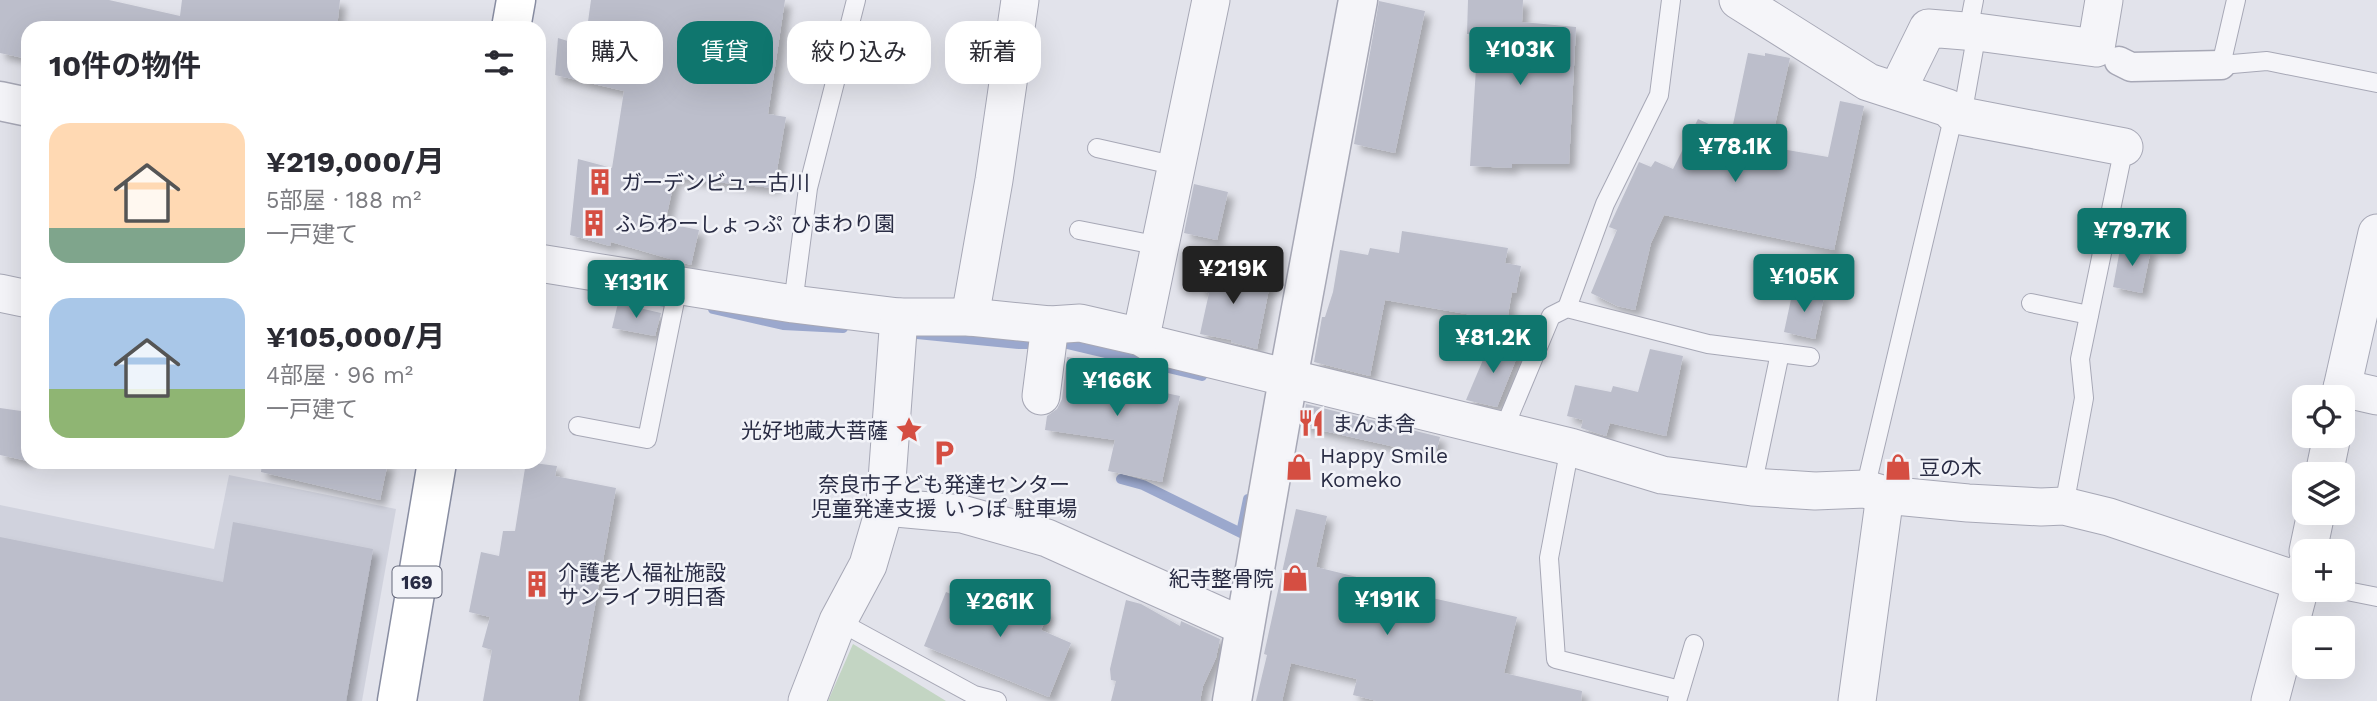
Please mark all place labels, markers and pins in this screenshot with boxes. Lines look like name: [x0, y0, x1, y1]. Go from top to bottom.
pin: ¥103K: [1471, 28, 1569, 87]
pin: ¥78.1K: [1678, 124, 1792, 184]
building icon: ガーデンビュー古川: [585, 167, 615, 197]
place label: ガーデンビュー古川: [621, 170, 810, 195]
building icon: ふらわーしょっぷ ひまわり園: [579, 208, 609, 238]
pin: ¥79.7K: [2075, 208, 2189, 268]
place label: ふらわーしょっぷ ひまわり園: [615, 211, 895, 236]
pin: ¥219K: [1184, 246, 1282, 306]
pin: ¥105K: [1755, 254, 1853, 314]
pin: ¥131K: [587, 260, 685, 320]
pin: ¥81.2K: [1436, 316, 1550, 375]
pin: ¥166K: [1068, 358, 1166, 418]
restaurant icon: まんま舎: [1296, 408, 1326, 438]
place label: まんま舎: [1332, 411, 1416, 436]
place icon: 光好地蔵大菩薩: [894, 415, 924, 445]
place label: 光好地蔵大菩薩: [741, 418, 888, 443]
parking icon: 奈良市子ども発達センター 児童発達支援 いっぽ 駐車場: [929, 438, 959, 468]
place label: Happy Smile Komeko: [1320, 443, 1448, 492]
shop icon: Happy Smile Komeko: [1284, 452, 1314, 482]
shop icon: 豆の木: [1883, 452, 1913, 482]
place label: 豆の木: [1919, 455, 1982, 480]
place label: 奈良市子ども発達センター 児童発達支援 いっぽ 駐車場: [811, 472, 1077, 521]
place label: 介護老人福祉施設 サンライフ明日香: [558, 560, 726, 609]
shop icon: 紀寺整骨院: [1280, 563, 1310, 593]
place label: 紀寺整骨院: [1169, 566, 1274, 591]
building icon: 介護老人福祉施設 サンライフ明日香: [522, 569, 552, 599]
pin: ¥191K: [1338, 578, 1436, 637]
pin: ¥261K: [951, 580, 1049, 639]

